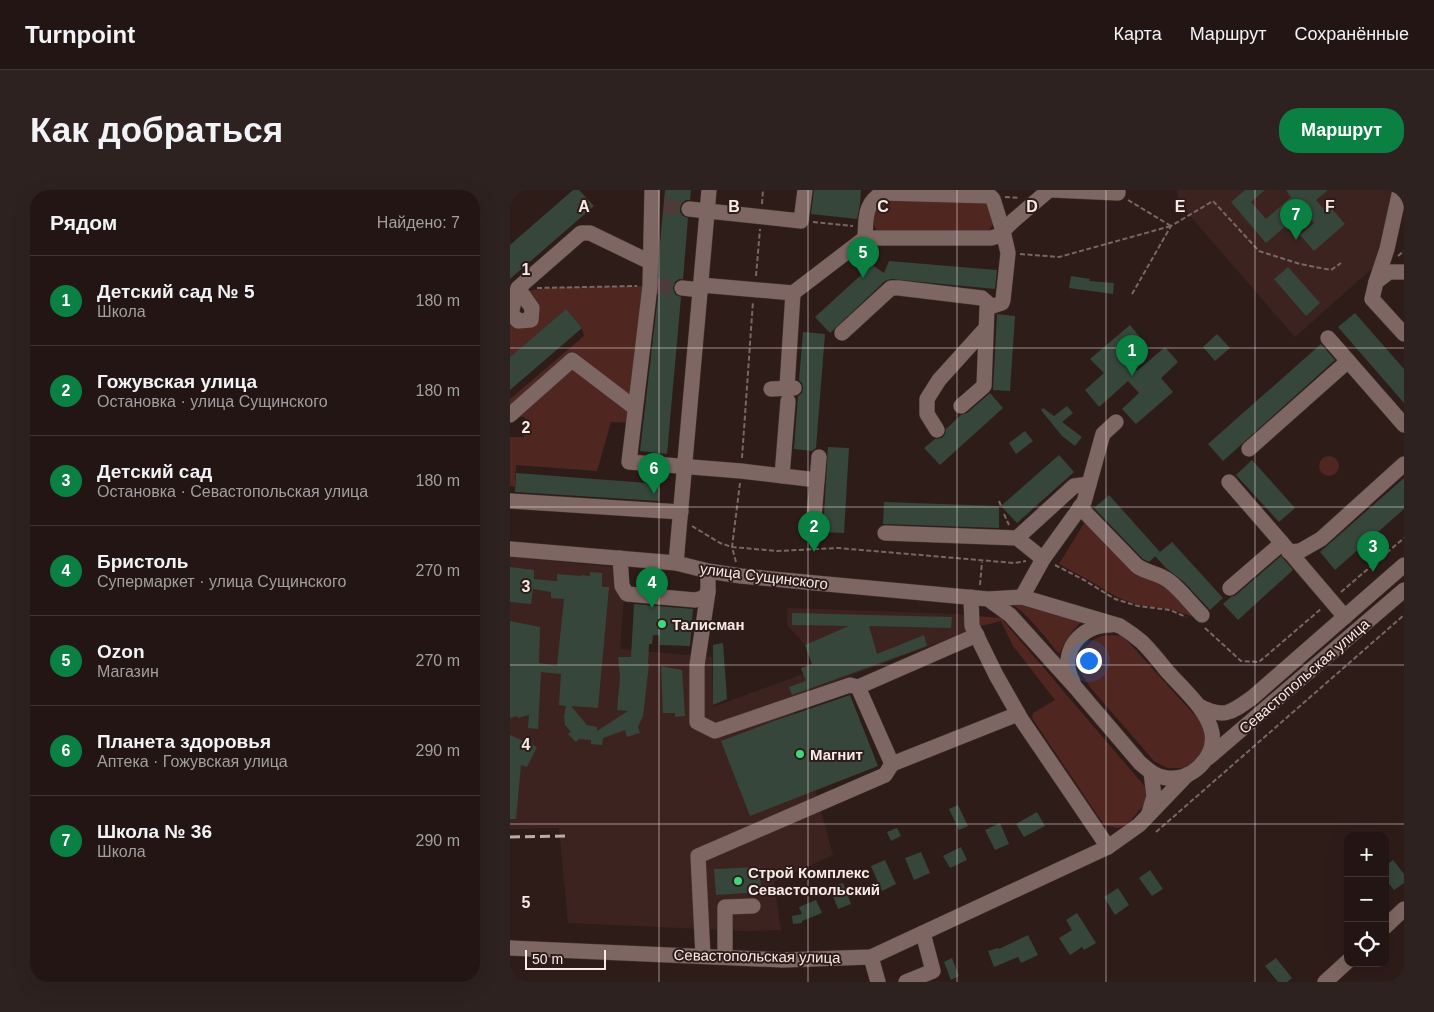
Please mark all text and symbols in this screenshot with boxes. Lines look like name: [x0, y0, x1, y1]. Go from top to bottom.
text: Turnpoint: [25, 21, 135, 48]
text: Карта: [1114, 24, 1162, 44]
text: Маршрут: [1190, 24, 1266, 44]
text: Сохранённые: [1294, 24, 1409, 44]
button: Маршрут: [1279, 108, 1404, 153]
text: Как добраться: [30, 110, 283, 149]
text: A: [578, 198, 590, 215]
text: B: [728, 198, 740, 215]
text: C: [877, 198, 889, 215]
text: D: [1026, 198, 1038, 215]
text: E: [1175, 198, 1186, 215]
text: F: [1325, 198, 1335, 215]
pin: 7: [1280, 199, 1312, 240]
text: Рядом: [50, 211, 117, 234]
text: Найдено: 7: [377, 214, 460, 231]
pin: 5: [847, 237, 879, 278]
text: 1: [522, 261, 531, 278]
text: Детский сад № 5: [97, 281, 255, 302]
text: 1: [62, 292, 70, 309]
text: 180 m: [416, 292, 460, 309]
text: Школа: [97, 303, 146, 320]
pin: 1: [1116, 335, 1148, 376]
text: Гожувская улица: [97, 371, 257, 392]
text: 2: [62, 382, 70, 399]
text: 180 m: [416, 382, 460, 399]
text: Остановка · улица Сущинского: [97, 393, 328, 410]
text: 2: [522, 419, 531, 436]
pin: 6: [638, 453, 670, 494]
text: Детский сад: [97, 461, 212, 482]
text: 3: [62, 472, 70, 489]
text: 180 m: [416, 472, 460, 489]
text: Остановка · Севастопольская улица: [97, 483, 368, 500]
pin: 2: [798, 511, 830, 552]
pin: 3: [1357, 531, 1389, 572]
text: Бристоль: [97, 551, 188, 572]
street label: улица Сущинского: [699, 560, 829, 592]
text: 4: [62, 562, 70, 579]
text: 270 m: [416, 562, 460, 579]
pin: 4: [636, 567, 668, 608]
text: Супермаркет · улица Сущинского: [97, 573, 346, 590]
text: 3: [522, 578, 531, 595]
street label: Севастопольская улица: [1235, 614, 1373, 737]
place label: Талисман: [672, 616, 745, 633]
marker: Талисман: [656, 618, 668, 630]
text: Ozon: [97, 641, 145, 662]
your location: [1076, 648, 1102, 674]
text: 5: [62, 652, 70, 669]
text: 270 m: [416, 652, 460, 669]
text: Магазин: [97, 663, 159, 680]
text: Планета здоровья: [97, 731, 271, 752]
text: 4: [522, 736, 531, 753]
text: 6: [62, 742, 70, 759]
text: 290 m: [416, 742, 460, 759]
place label: Магнит: [810, 746, 863, 763]
marker: Магнит: [794, 748, 806, 760]
text: Аптека · Гожувская улица: [97, 753, 288, 770]
text: Школа № 36: [97, 821, 212, 842]
text: 7: [62, 832, 70, 849]
text: 290 m: [416, 832, 460, 849]
map controls: [1344, 832, 1389, 967]
button: +: [1344, 832, 1389, 877]
text: Школа: [97, 843, 146, 860]
place label: Строй Комплекс Севастопольский: [748, 864, 880, 898]
marker: Строй Комплекс Севастопольский: [732, 875, 744, 887]
button: −: [1344, 877, 1389, 922]
text: 5: [522, 894, 531, 911]
button: locate: [1344, 922, 1389, 967]
street label: Севастопольская улица: [673, 946, 841, 966]
scale bar: [525, 947, 606, 970]
text: 50 m: [532, 951, 563, 967]

